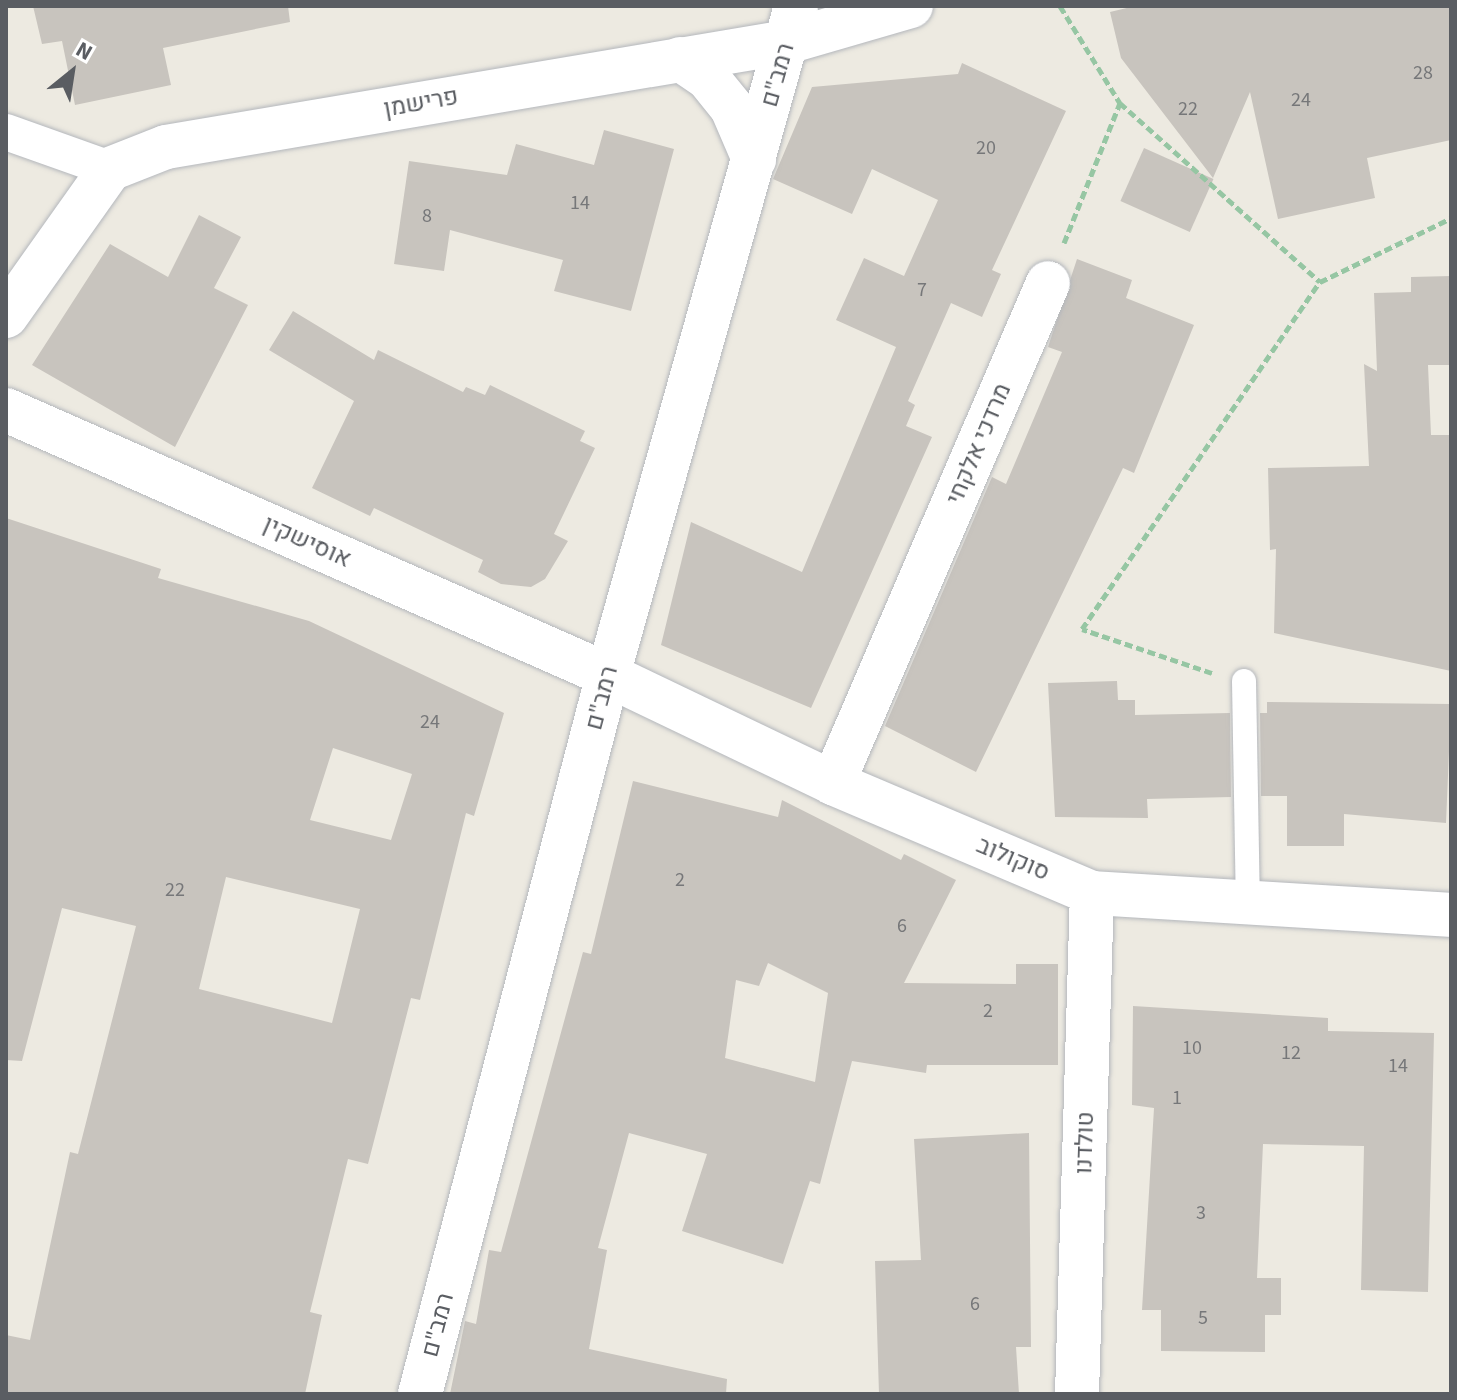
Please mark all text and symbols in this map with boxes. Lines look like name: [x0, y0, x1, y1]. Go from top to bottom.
north arrow: [32, 32, 112, 112]
text: N: [70, 34, 98, 69]
street label: רמב"ם: [755, 40, 801, 110]
house number: 28: [1413, 61, 1433, 85]
street label: פרישמן: [381, 82, 461, 124]
house number: 24: [1291, 88, 1311, 112]
house number: 22: [1178, 97, 1198, 121]
house number: 20: [976, 136, 996, 160]
house number: 14: [570, 191, 590, 215]
house number: 8: [422, 204, 432, 228]
house number: 7: [917, 278, 927, 302]
street label: מרדכי אלקחי: [941, 379, 1017, 509]
street label: אוסישקין: [259, 510, 355, 574]
street label: רמב"ם: [580, 663, 624, 733]
house number: 24: [420, 710, 440, 734]
street label: סוקולוב: [972, 831, 1054, 887]
house number: 2: [675, 868, 685, 892]
house number: 22: [165, 878, 185, 902]
house number: 6: [897, 914, 907, 938]
house number: 2: [983, 999, 993, 1023]
house number: 10: [1182, 1036, 1202, 1060]
house number: 12: [1281, 1041, 1301, 1065]
house number: 14: [1388, 1054, 1408, 1078]
house number: 1: [1172, 1086, 1182, 1110]
street label: טולדנו: [1070, 1111, 1100, 1175]
house number: 3: [1196, 1201, 1206, 1225]
street label: רמב"ם: [416, 1290, 460, 1360]
house number: 6: [970, 1292, 980, 1316]
house number: 5: [1198, 1306, 1208, 1330]

